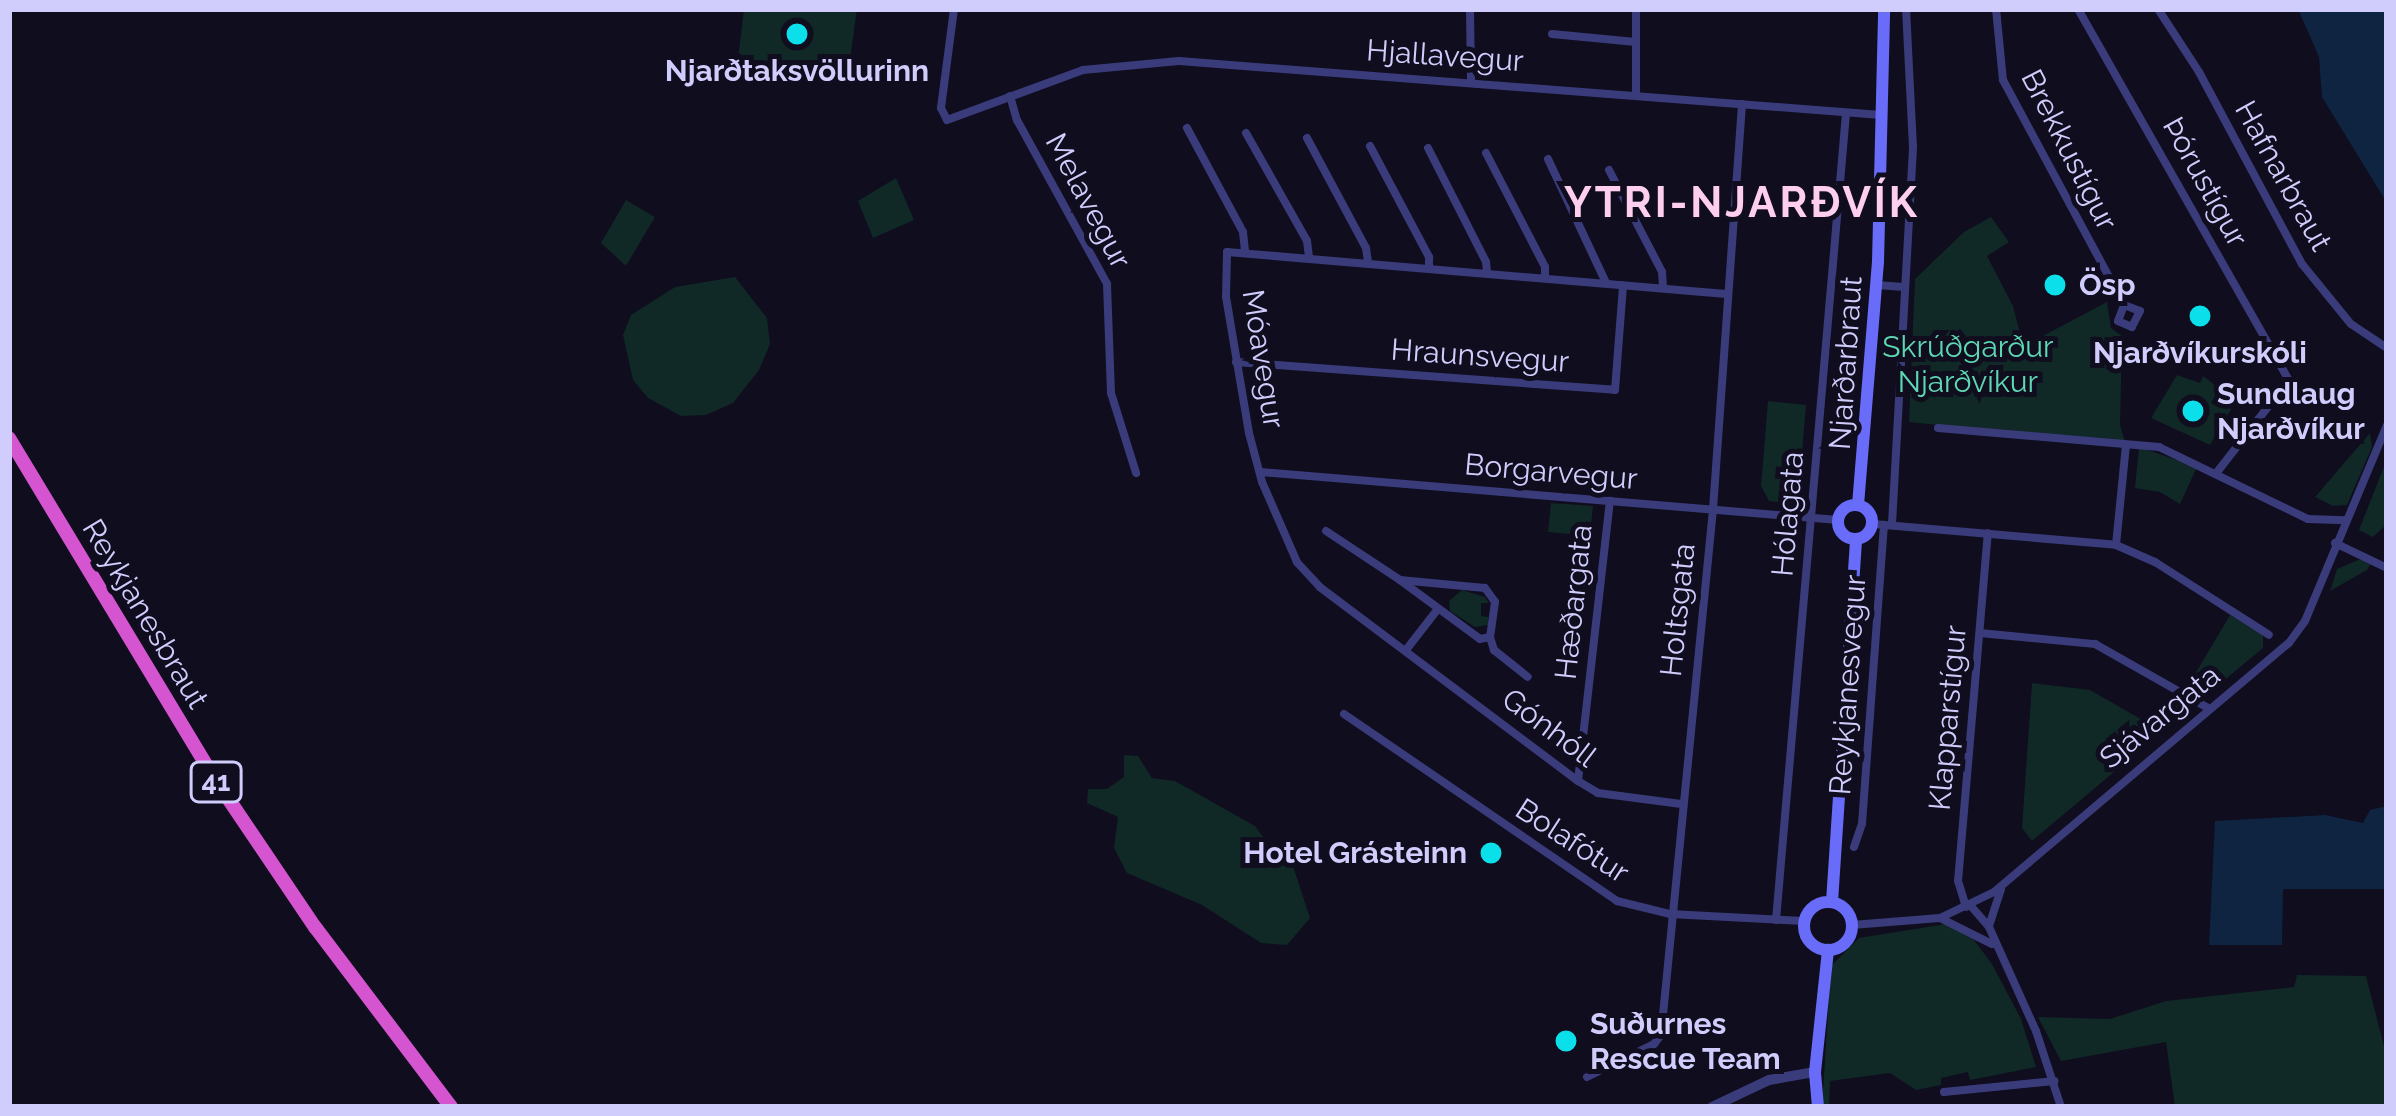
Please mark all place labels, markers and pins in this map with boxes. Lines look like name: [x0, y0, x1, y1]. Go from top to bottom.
marker: Njarðtaksvöllurinn: [784, 21, 810, 47]
place label: Njarðtaksvöllurinn: [665, 53, 929, 89]
place label: Ösp: [2079, 267, 2135, 303]
marker: Ösp: [2042, 272, 2068, 298]
marker: Njarðvíkurskóli: [2187, 303, 2213, 329]
place label: Njarðvíkurskóli: [2093, 335, 2307, 371]
place label: Sundlaug Njarðvíkur: [2217, 376, 2365, 446]
marker: Sundlaug Njarðvíkur: [2180, 398, 2206, 424]
place label: Hotel Grásteinn: [1243, 835, 1467, 871]
marker: Hotel Grásteinn: [1478, 840, 1504, 866]
place label: Suðurnes Rescue Team: [1590, 1006, 1782, 1076]
marker: Suðurnes Rescue Team: [1553, 1028, 1579, 1054]

